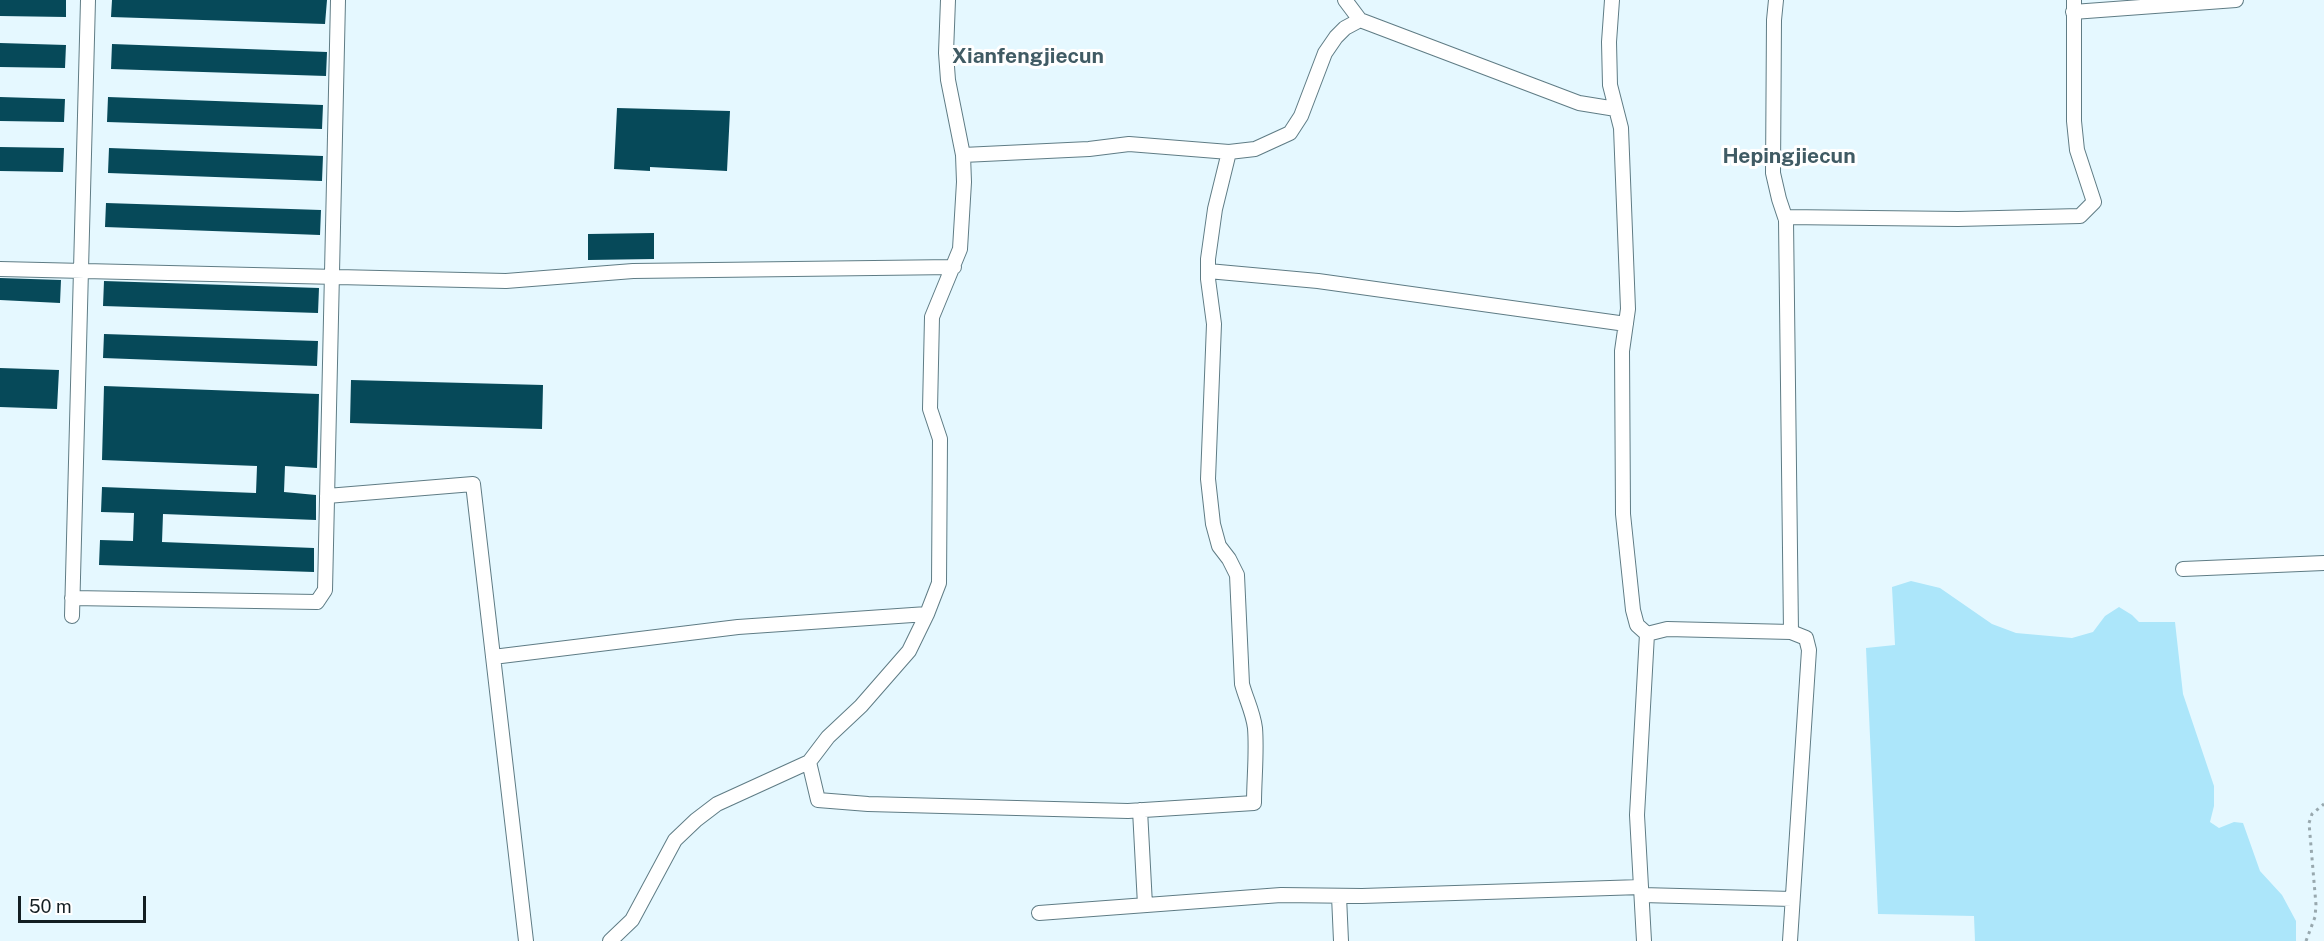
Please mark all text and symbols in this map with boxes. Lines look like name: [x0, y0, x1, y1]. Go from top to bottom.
district label: Xianfengjiecun: [952, 44, 1104, 70]
district label: Hepingjiecun: [1722, 144, 1856, 170]
scale bar: [21, 884, 148, 922]
text: 50 m: [29, 896, 72, 917]

